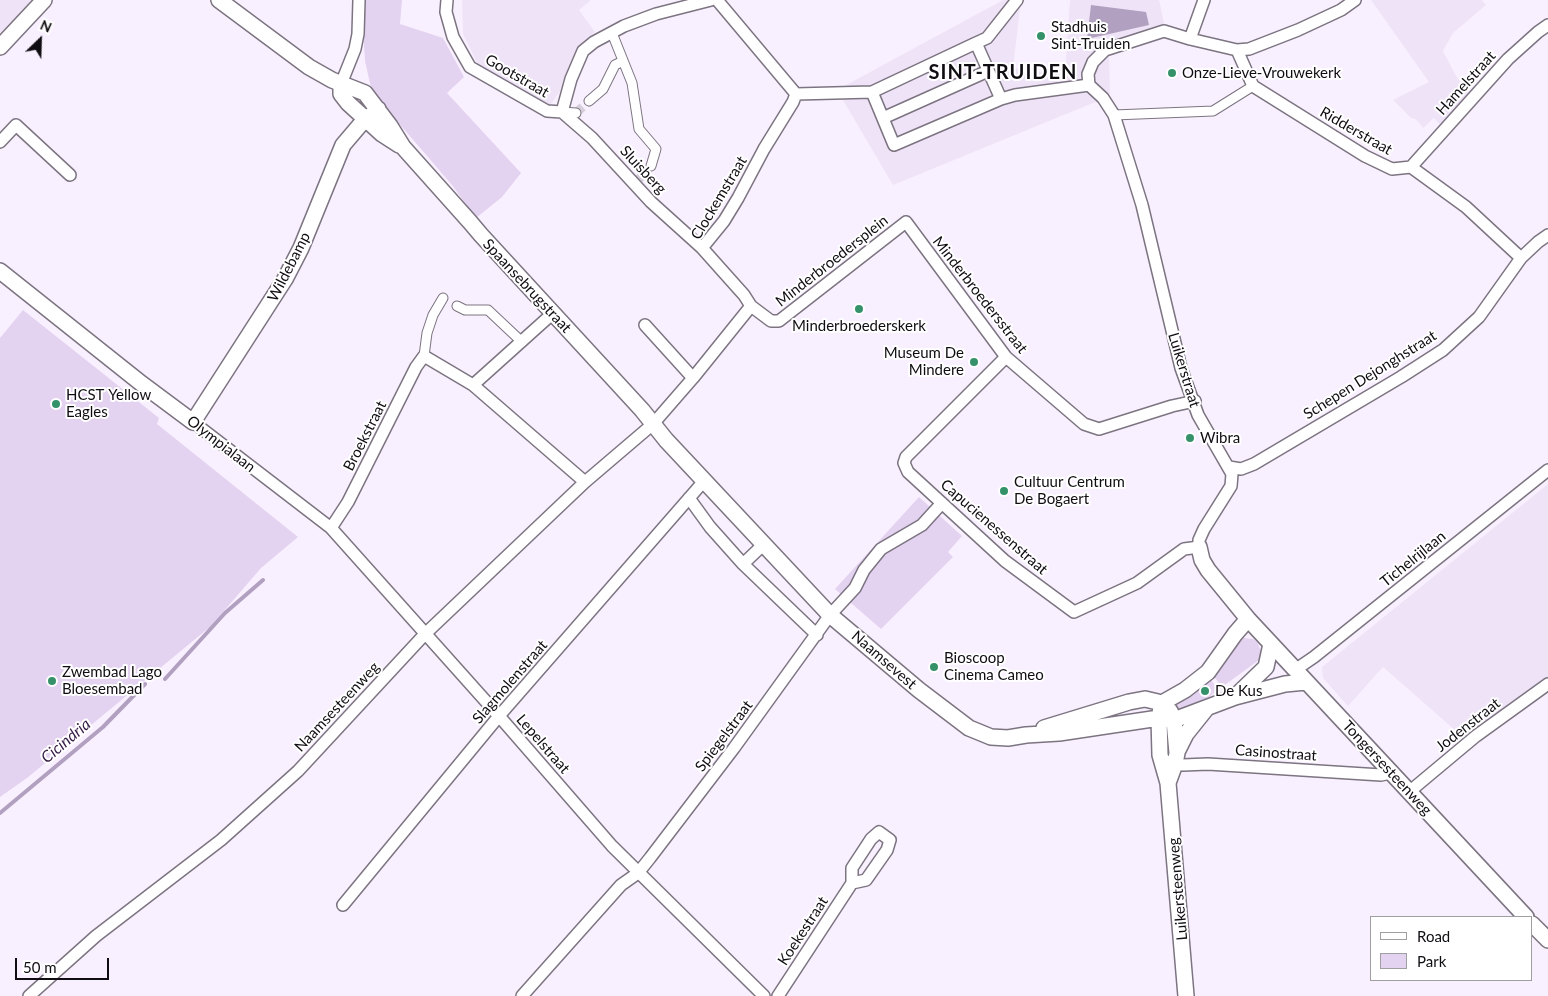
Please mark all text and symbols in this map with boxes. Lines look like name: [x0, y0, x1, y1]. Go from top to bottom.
north arrow: [15, 15, 65, 65]
text: N: [38, 16, 55, 36]
place label: Stadhuis Sint-Truiden: [1051, 18, 1130, 53]
marker: Stadhuis Sint-Truiden: [1035, 30, 1047, 42]
street label: Hamelstraat: [1433, 47, 1499, 119]
street label: Gootstraat: [482, 51, 552, 101]
district label: SINT-TRUIDEN: [927, 61, 1079, 85]
place label: Onze-Lieve-Vrouwekerk: [1182, 64, 1341, 82]
marker: Onze-Lieve-Vrouwekerk: [1166, 67, 1178, 79]
street label: Ridderstraat: [1317, 103, 1395, 159]
street label: Sluisberg: [616, 142, 670, 198]
street label: Clockemstraat: [687, 153, 751, 243]
street label: Minderbroedersplein: [772, 212, 892, 310]
street label: Wildebamp: [264, 229, 314, 305]
street label: Minderbroedersstraat: [929, 233, 1031, 357]
street label: Spaansebrugstraat: [479, 235, 575, 337]
marker: Minderbroederskerk: [853, 303, 865, 315]
place label: Minderbroederskerk: [792, 317, 926, 335]
street label: Schepen Dejonghstraat: [1300, 327, 1440, 423]
street label: Luikerstraat: [1164, 330, 1204, 410]
place label: Museum De Mindere: [884, 344, 964, 379]
marker: Museum De Mindere: [968, 356, 980, 368]
place label: HCST Yellow Eagles: [66, 386, 151, 421]
marker: HCST Yellow Eagles: [50, 398, 62, 410]
street label: Broekstraat: [340, 398, 390, 474]
street label: Olympialaan: [183, 412, 259, 476]
place label: Wibra: [1200, 429, 1240, 447]
marker: Wibra: [1184, 432, 1196, 444]
place label: Cultuur Centrum De Bogaert: [1014, 473, 1125, 508]
street label: Capucienessenstraat: [937, 476, 1051, 578]
marker: Cultuur Centrum De Bogaert: [998, 485, 1010, 497]
street label: Tichelrijlaan: [1377, 527, 1449, 591]
street label: Naamsevest: [848, 627, 920, 693]
street label: Slagmolenstraat: [469, 637, 551, 727]
place label: Bioscoop Cinema Cameo: [944, 649, 1044, 684]
street label: Naamsesteenweg: [291, 658, 383, 756]
marker: Bioscoop Cinema Cameo: [928, 661, 940, 673]
place label: Zwembad Lago Bloesembad: [62, 663, 162, 698]
marker: Zwembad Lago Bloesembad: [46, 675, 58, 687]
place label: De Kus: [1215, 682, 1262, 700]
marker: De Kus: [1199, 685, 1211, 697]
street label: Jodenstraat: [1432, 694, 1504, 756]
street label: Spiegelstraat: [691, 697, 757, 775]
street label: Lepelstraat: [512, 711, 574, 777]
water label: Cicindria: [37, 715, 95, 767]
street label: Tongersesteenweg: [1339, 717, 1435, 819]
street label: Casinostraat: [1235, 741, 1317, 765]
street label: Luikersteenweg: [1165, 837, 1191, 941]
street label: Koekestraat: [774, 893, 832, 969]
legend: [1370, 916, 1533, 981]
text: Road: [1417, 927, 1450, 945]
scale bar: [18, 948, 111, 980]
text: Park: [1417, 952, 1446, 970]
text: 50 m: [23, 958, 57, 976]

